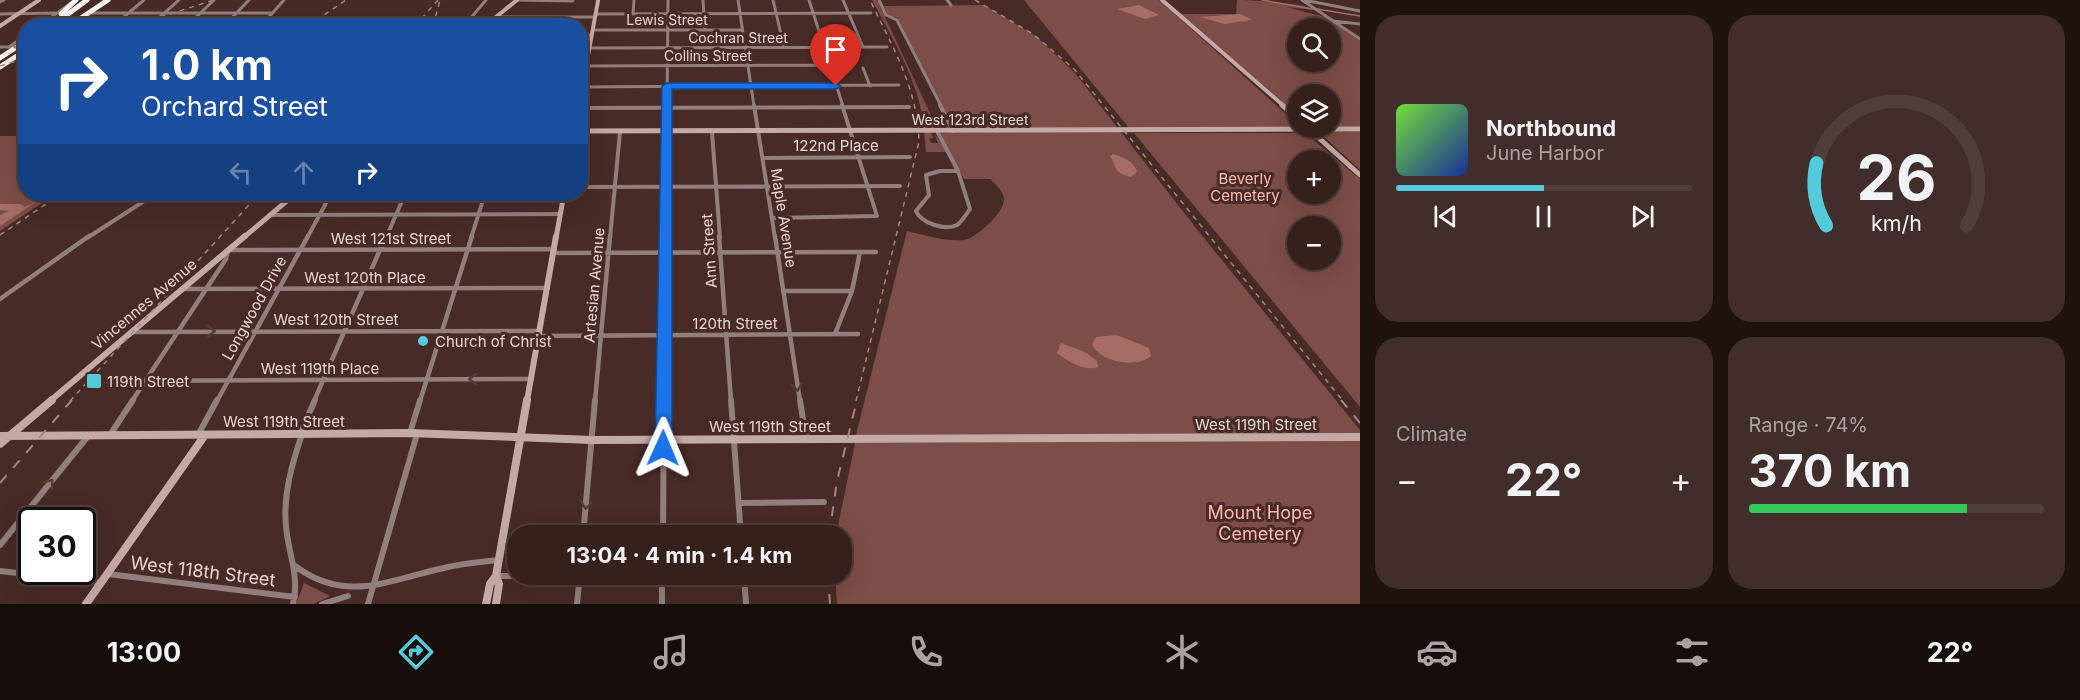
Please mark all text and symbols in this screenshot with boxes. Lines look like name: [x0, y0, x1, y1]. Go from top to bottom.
street label: Lewis Street: [626, 11, 708, 28]
map controls: [1287, 18, 1341, 270]
button: search: [1287, 18, 1341, 72]
pin: [810, 24, 861, 86]
street label: Cochran Street: [688, 29, 788, 46]
icon: arrive: [819, 33, 852, 66]
text: 1.0 km: [141, 39, 273, 90]
icon: right: [42, 42, 120, 120]
street label: Collins Street: [664, 47, 752, 64]
button: layers: [1287, 84, 1341, 138]
text: Orchard Street: [141, 90, 328, 123]
street label: West 123rd Street: [911, 111, 1029, 128]
text: Northbound: [1486, 115, 1616, 141]
street label: 122nd Place: [793, 136, 879, 155]
text: 26: [1856, 140, 1936, 215]
text: June Harbor: [1486, 141, 1604, 165]
button: +: [1287, 150, 1341, 204]
icon: left: [224, 156, 257, 189]
icon: ahead: [287, 156, 320, 189]
icon: right: [350, 156, 383, 189]
street label: Maple Avenue: [767, 167, 801, 269]
park label: Beverly Cemetery: [1210, 169, 1280, 205]
icon: previous: [1429, 200, 1462, 233]
icon: pause: [1527, 200, 1560, 233]
icon: next: [1626, 200, 1659, 233]
text: km/h: [1871, 210, 1922, 236]
street label: Ann Street: [697, 213, 721, 289]
button: −: [1287, 216, 1341, 270]
street label: Artesian Avenue: [580, 227, 608, 343]
street label: West 121st Street: [331, 229, 451, 248]
street label: Longwood Drive: [218, 253, 290, 363]
street label: Vincennes Avenue: [88, 254, 200, 354]
street label: West 120th Place: [304, 268, 426, 287]
street label: West 120th Street: [273, 310, 399, 329]
street label: 120th Street: [692, 314, 778, 333]
one-way arrow: [207, 325, 216, 338]
place label: Church of Christ: [435, 332, 552, 351]
marker: Church of Christ: [416, 334, 430, 348]
street label: West 119th Place: [261, 359, 379, 378]
marker: 119th Street: [85, 372, 103, 390]
place label: 119th Street: [107, 372, 189, 391]
one-way arrow: [469, 373, 478, 385]
one-way arrow: [791, 382, 803, 392]
street label: West 119th Street: [223, 412, 345, 431]
text: Range · 74%: [1749, 413, 1868, 437]
street label: West 119th Street: [1195, 415, 1317, 434]
position arrow: [631, 416, 695, 480]
street label: West 119th Street: [709, 417, 831, 436]
text: Climate: [1396, 422, 1467, 446]
text: 370 km: [1749, 443, 1911, 498]
text: 22°: [1505, 452, 1582, 507]
text: −: [1396, 460, 1418, 500]
text: +: [1670, 460, 1692, 500]
one-way arrow: [43, 479, 54, 490]
one-way arrow: [580, 501, 593, 510]
park label: Mount Hope Cemetery: [1208, 502, 1312, 544]
speed limit sign: 30: [18, 507, 96, 585]
text: 13:04 · 4 min · 1.4 km: [567, 542, 792, 568]
street label: West 118th Street: [129, 552, 277, 590]
icon: directions: [395, 631, 437, 673]
icon: music: [650, 631, 692, 673]
icon: phone: [905, 631, 947, 673]
icon: climate: [1161, 631, 1203, 673]
icon: car: [1416, 631, 1458, 673]
icon: filters: [1671, 631, 1713, 673]
text: 13:00: [107, 636, 181, 669]
text: 22°: [1927, 636, 1973, 669]

